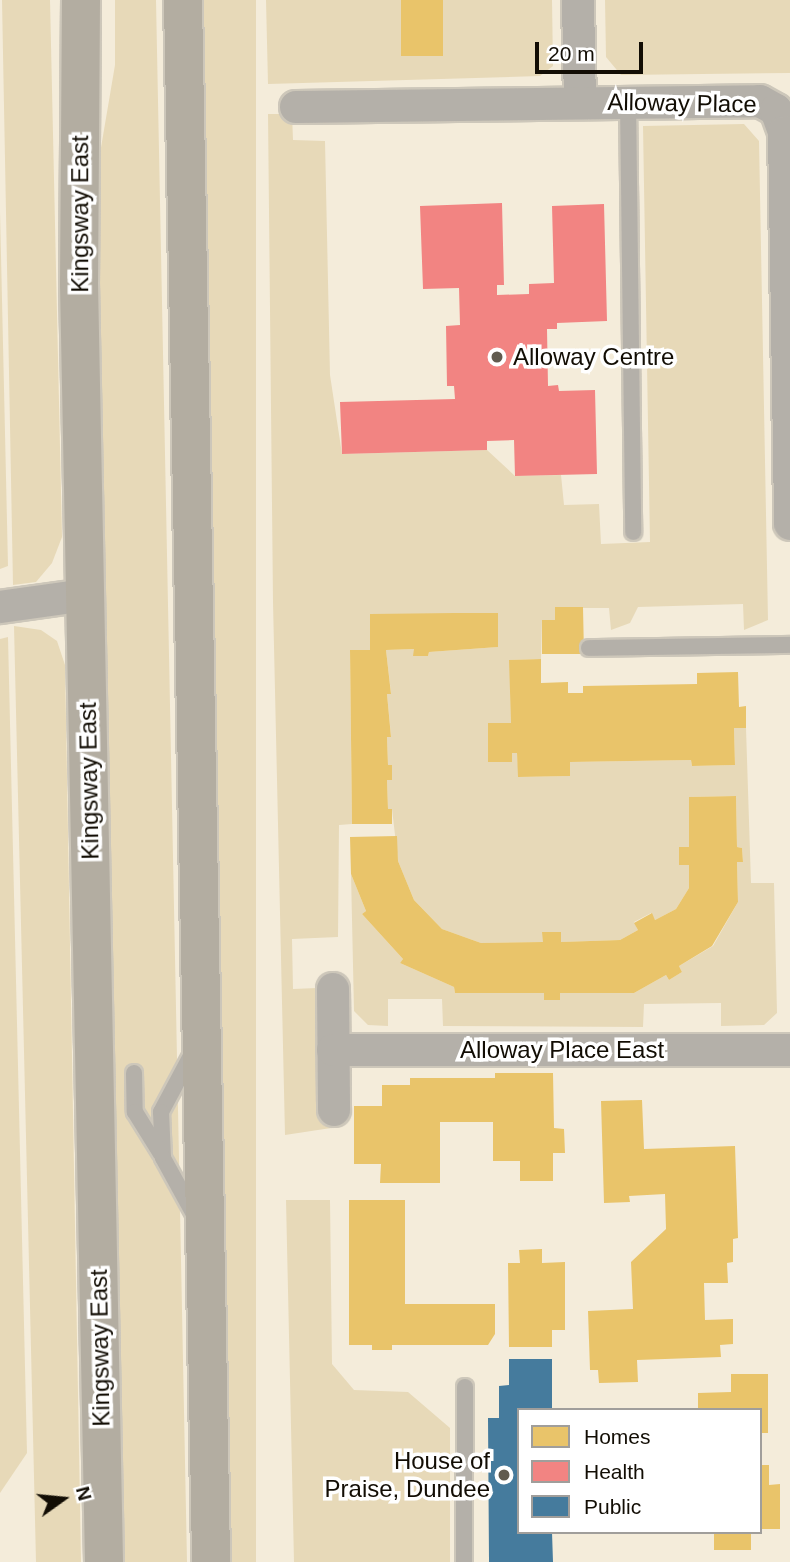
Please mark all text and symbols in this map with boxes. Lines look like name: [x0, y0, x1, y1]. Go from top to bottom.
scale bar: [538, 28, 646, 72]
text: 20 m: [548, 42, 595, 65]
street label: Alloway Place: [607, 87, 757, 119]
street label: Kingsway East: [66, 135, 94, 293]
place label: Alloway Centre: [513, 343, 674, 371]
marker: Alloway Centre: [487, 347, 507, 367]
street label: Kingsway East: [73, 702, 105, 860]
street label: Alloway Place East: [460, 1036, 664, 1064]
street label: Kingsway East: [84, 1269, 116, 1427]
legend: [517, 1408, 762, 1534]
text: Homes: [584, 1425, 651, 1448]
place label: House of Praise, Dundee: [325, 1447, 490, 1503]
text: Health: [584, 1460, 645, 1483]
north arrow: [28, 1464, 98, 1534]
marker: House of Praise, Dundee: [496, 1467, 512, 1483]
text: N: [72, 1484, 96, 1503]
text: Public: [584, 1495, 641, 1518]

